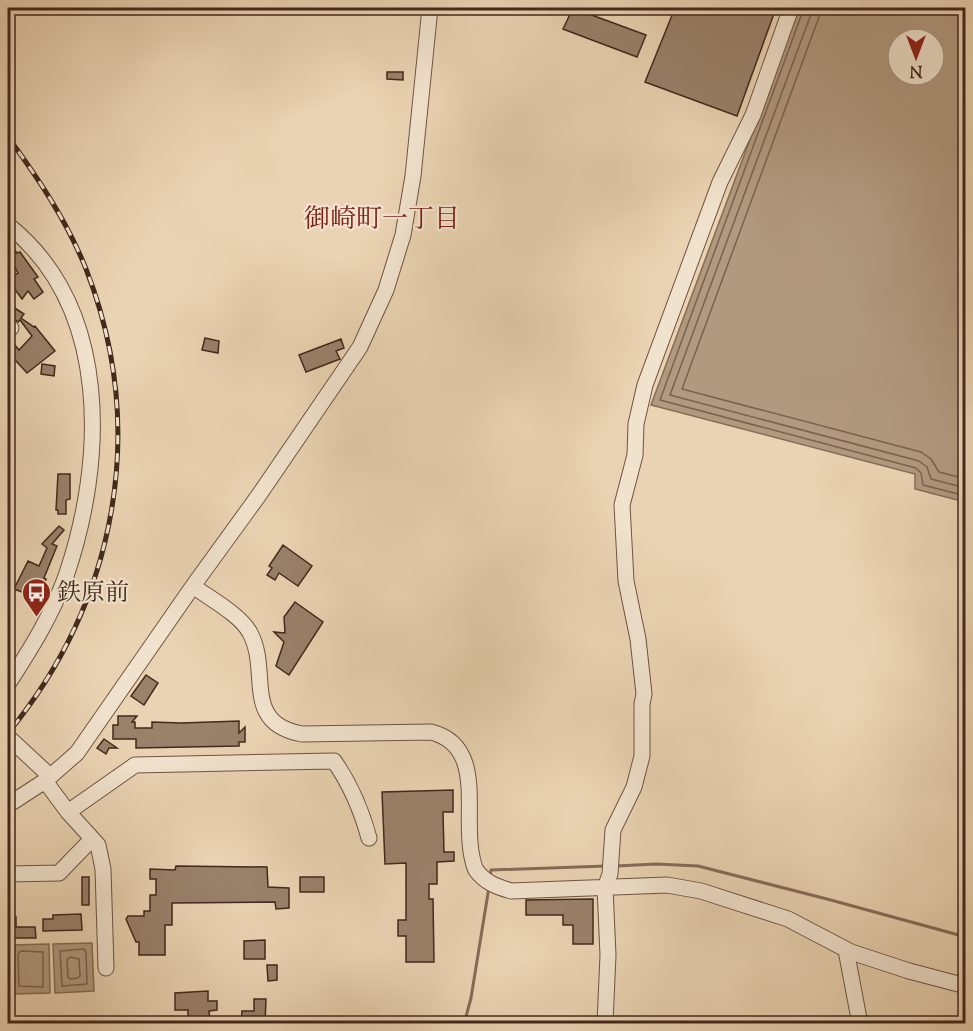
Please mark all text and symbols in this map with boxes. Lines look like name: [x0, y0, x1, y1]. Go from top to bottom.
north arrow: [886, 27, 946, 87]
text: N: [909, 58, 922, 81]
district label: 御崎町一丁目: [304, 202, 460, 239]
bus stop icon: 鉄原前: [20, 576, 52, 618]
place label: 鉄原前: [57, 577, 129, 611]

